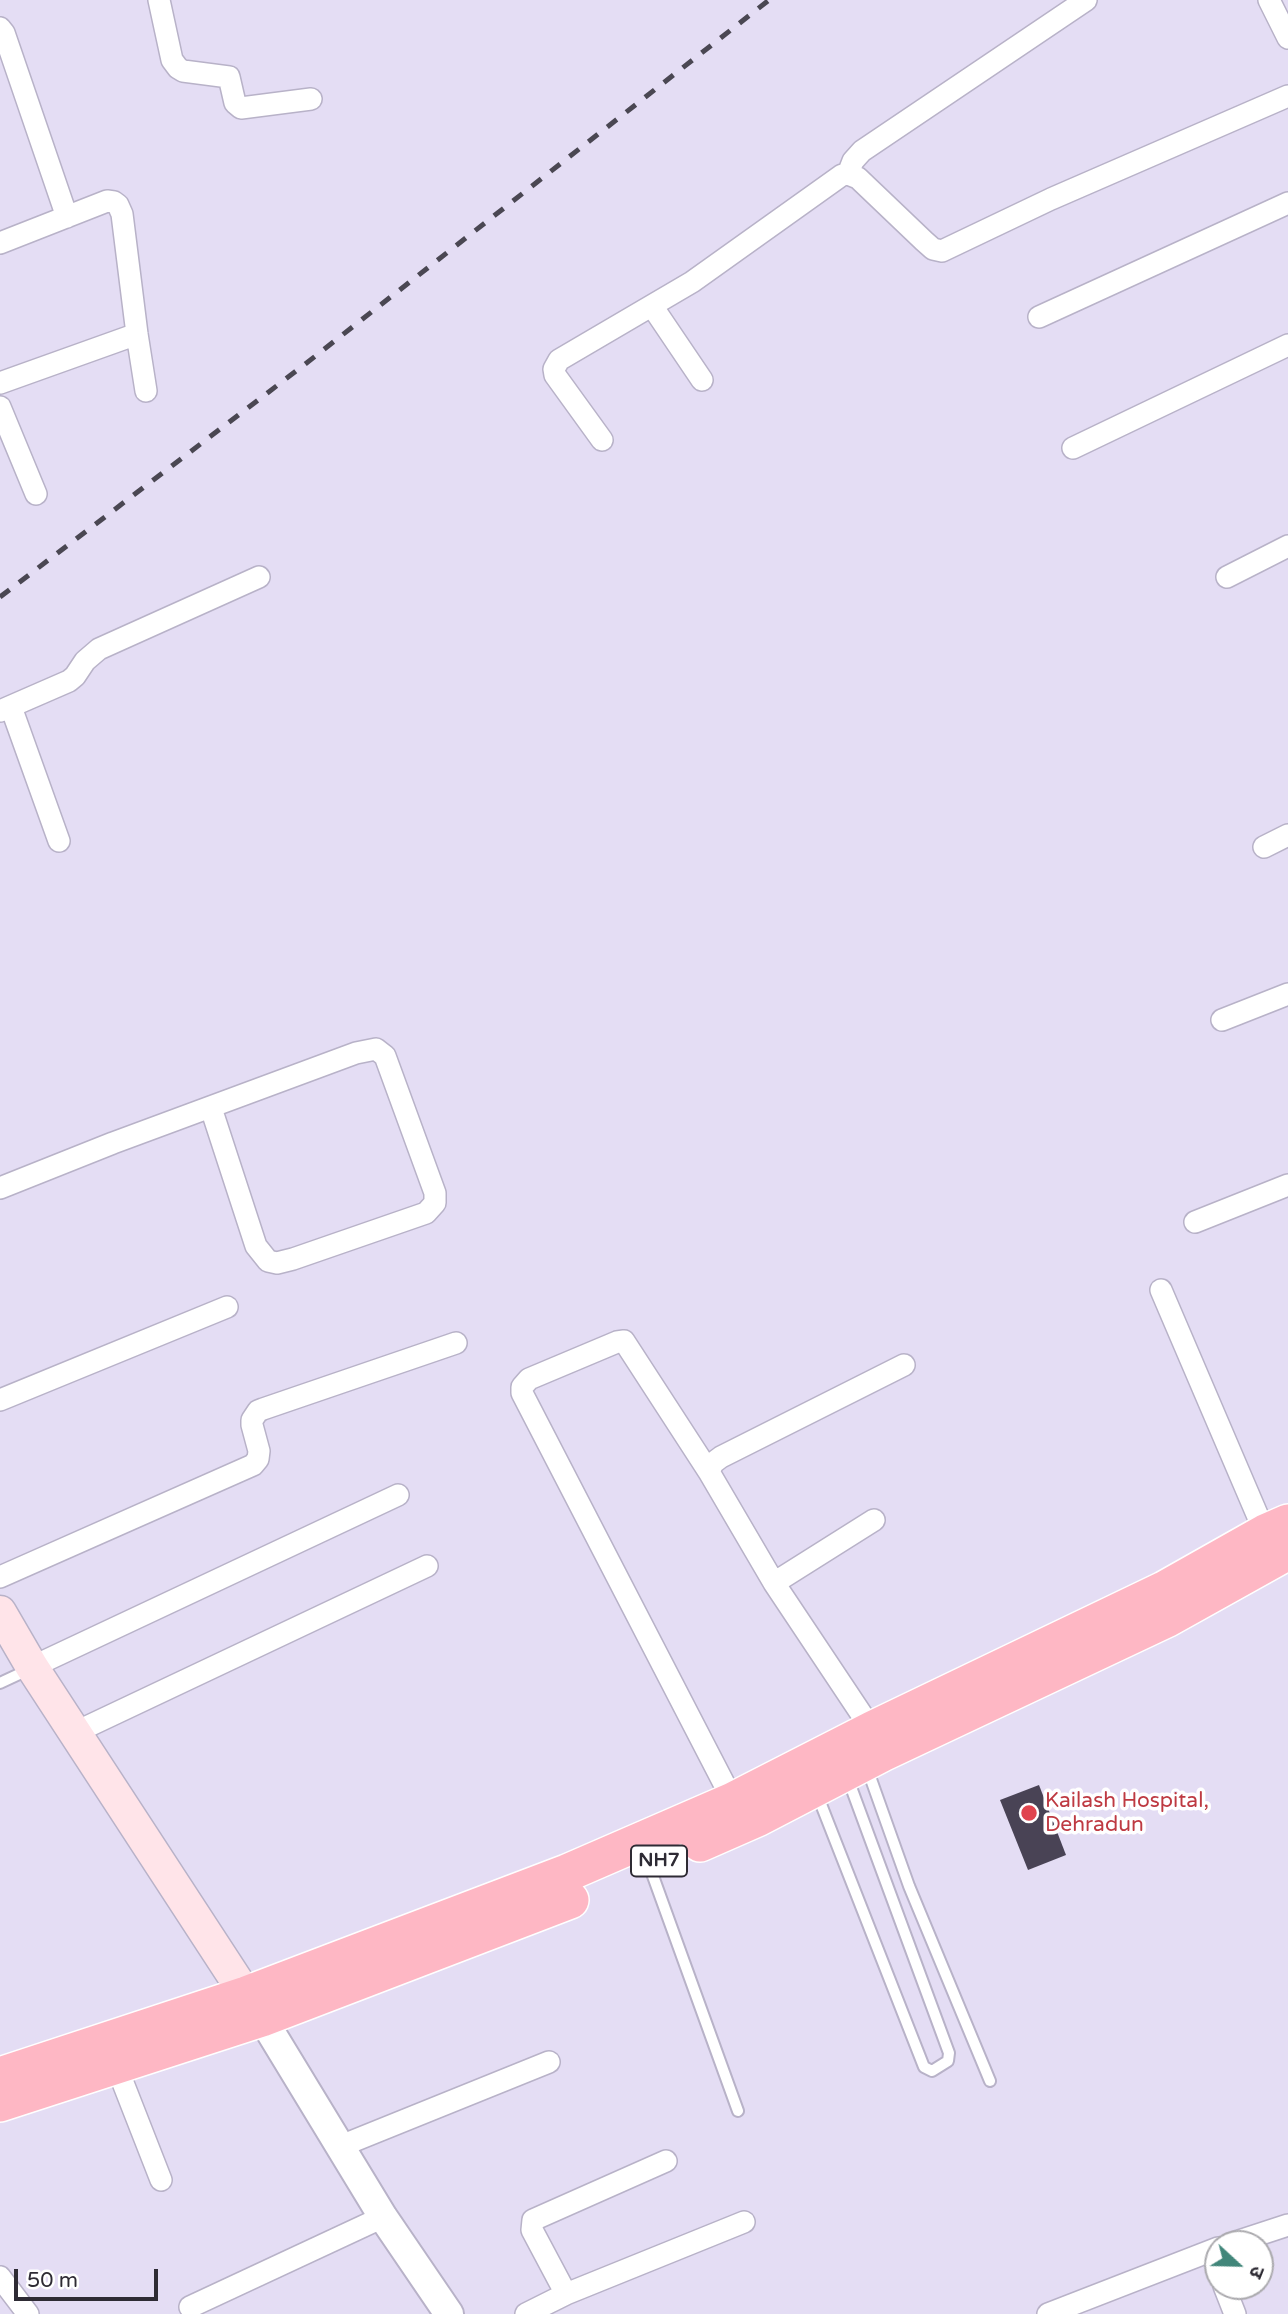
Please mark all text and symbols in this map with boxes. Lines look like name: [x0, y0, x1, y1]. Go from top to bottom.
place label: Kailash Hospital, Dehradun: [1045, 1788, 1209, 1838]
marker: Kailash Hospital, Dehradun: [1019, 1803, 1039, 1823]
road number: NH7: [631, 1845, 687, 1876]
north arrow: [1204, 2230, 1274, 2300]
scale bar: [18, 2254, 161, 2298]
text: उ: [1244, 2263, 1269, 2281]
text: 50 m: [27, 2268, 78, 2293]

